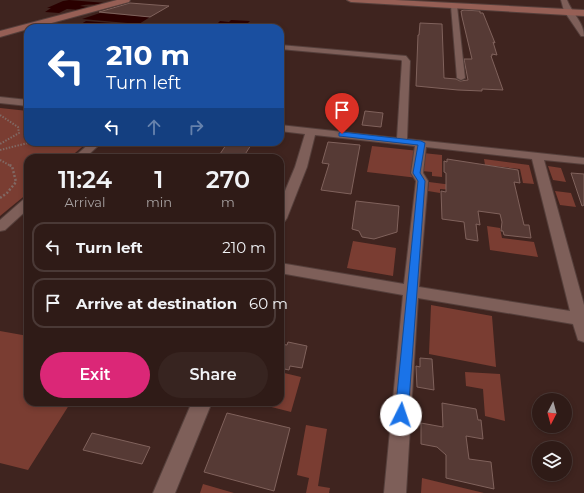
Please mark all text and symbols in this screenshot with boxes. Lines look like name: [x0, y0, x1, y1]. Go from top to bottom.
text: 210 m: [106, 38, 190, 72]
icon: left: [40, 40, 92, 92]
text: Turn left: [106, 72, 181, 94]
pin: [325, 93, 359, 134]
icon: arrive: [331, 99, 353, 121]
icon: left: [101, 116, 123, 138]
icon: ahead: [143, 116, 165, 138]
icon: right: [185, 116, 207, 138]
text: 11:24: [58, 165, 112, 194]
text: 1: [154, 165, 163, 194]
text: 270: [206, 165, 250, 194]
text: Arrival: [64, 194, 105, 210]
text: min: [146, 194, 172, 210]
text: m: [221, 194, 235, 210]
icon: left: [42, 236, 64, 258]
text: Turn left: [76, 238, 143, 257]
text: 210 m: [222, 238, 266, 257]
icon: arrive: [42, 292, 64, 314]
text: Arrive at destination: [76, 294, 237, 313]
text: 60 m: [249, 294, 288, 313]
button: Exit: [40, 352, 150, 398]
button: Share: [158, 352, 268, 398]
north arrow: [532, 393, 572, 433]
map controls: [532, 393, 572, 481]
position arrow: [380, 394, 422, 436]
button: layers: [532, 441, 572, 481]

